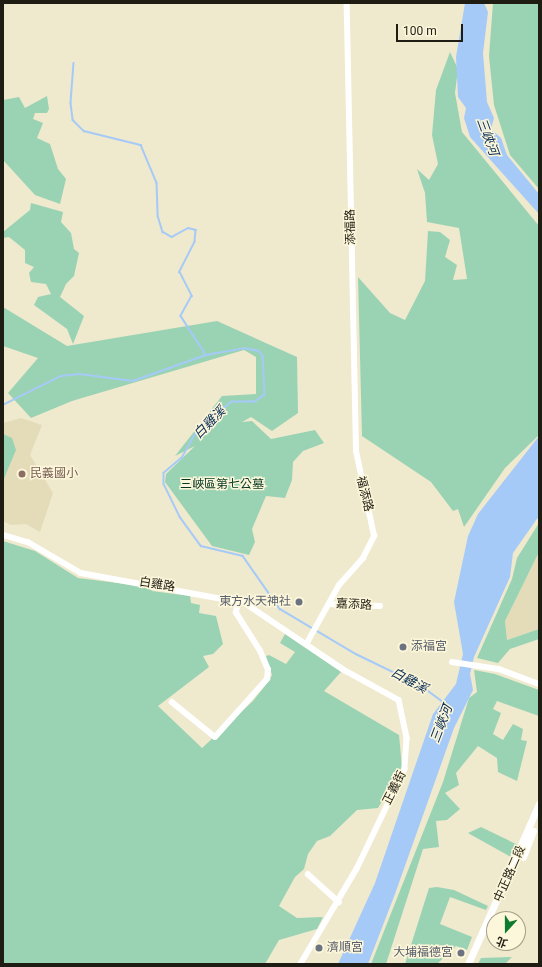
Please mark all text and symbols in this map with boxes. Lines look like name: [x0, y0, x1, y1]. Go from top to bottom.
scale bar: [398, 16, 465, 42]
text: 100 m: [403, 24, 437, 38]
water label: 三峽河: [473, 116, 501, 158]
street label: 添福路: [343, 209, 359, 245]
water label: 白雞溪: [191, 404, 229, 442]
place label: 民義國小: [30, 467, 78, 481]
marker: 民義國小: [17, 469, 27, 479]
street label: 福添路: [353, 475, 375, 513]
park label: 三峽區第七公墓: [180, 478, 264, 492]
street label: 白雞路: [138, 575, 176, 595]
place label: 東方水天神社: [219, 595, 291, 609]
marker: 東方水天神社: [294, 597, 304, 607]
street label: 嘉添路: [336, 597, 372, 613]
place label: 添福宮: [411, 640, 447, 654]
marker: 添福宮: [398, 642, 408, 652]
water label: 白雞溪: [388, 665, 430, 697]
water label: 三峽河: [428, 703, 456, 745]
street label: 正義街: [380, 769, 410, 807]
street label: 中正路二段: [491, 844, 529, 904]
north arrow: [486, 911, 526, 951]
text: 北: [494, 934, 509, 950]
place label: 濟順宮: [327, 941, 363, 955]
marker: 濟順宮: [314, 943, 324, 953]
place label: 大埔福德宮: [393, 946, 453, 960]
marker: 大埔福德宮: [456, 948, 466, 958]

